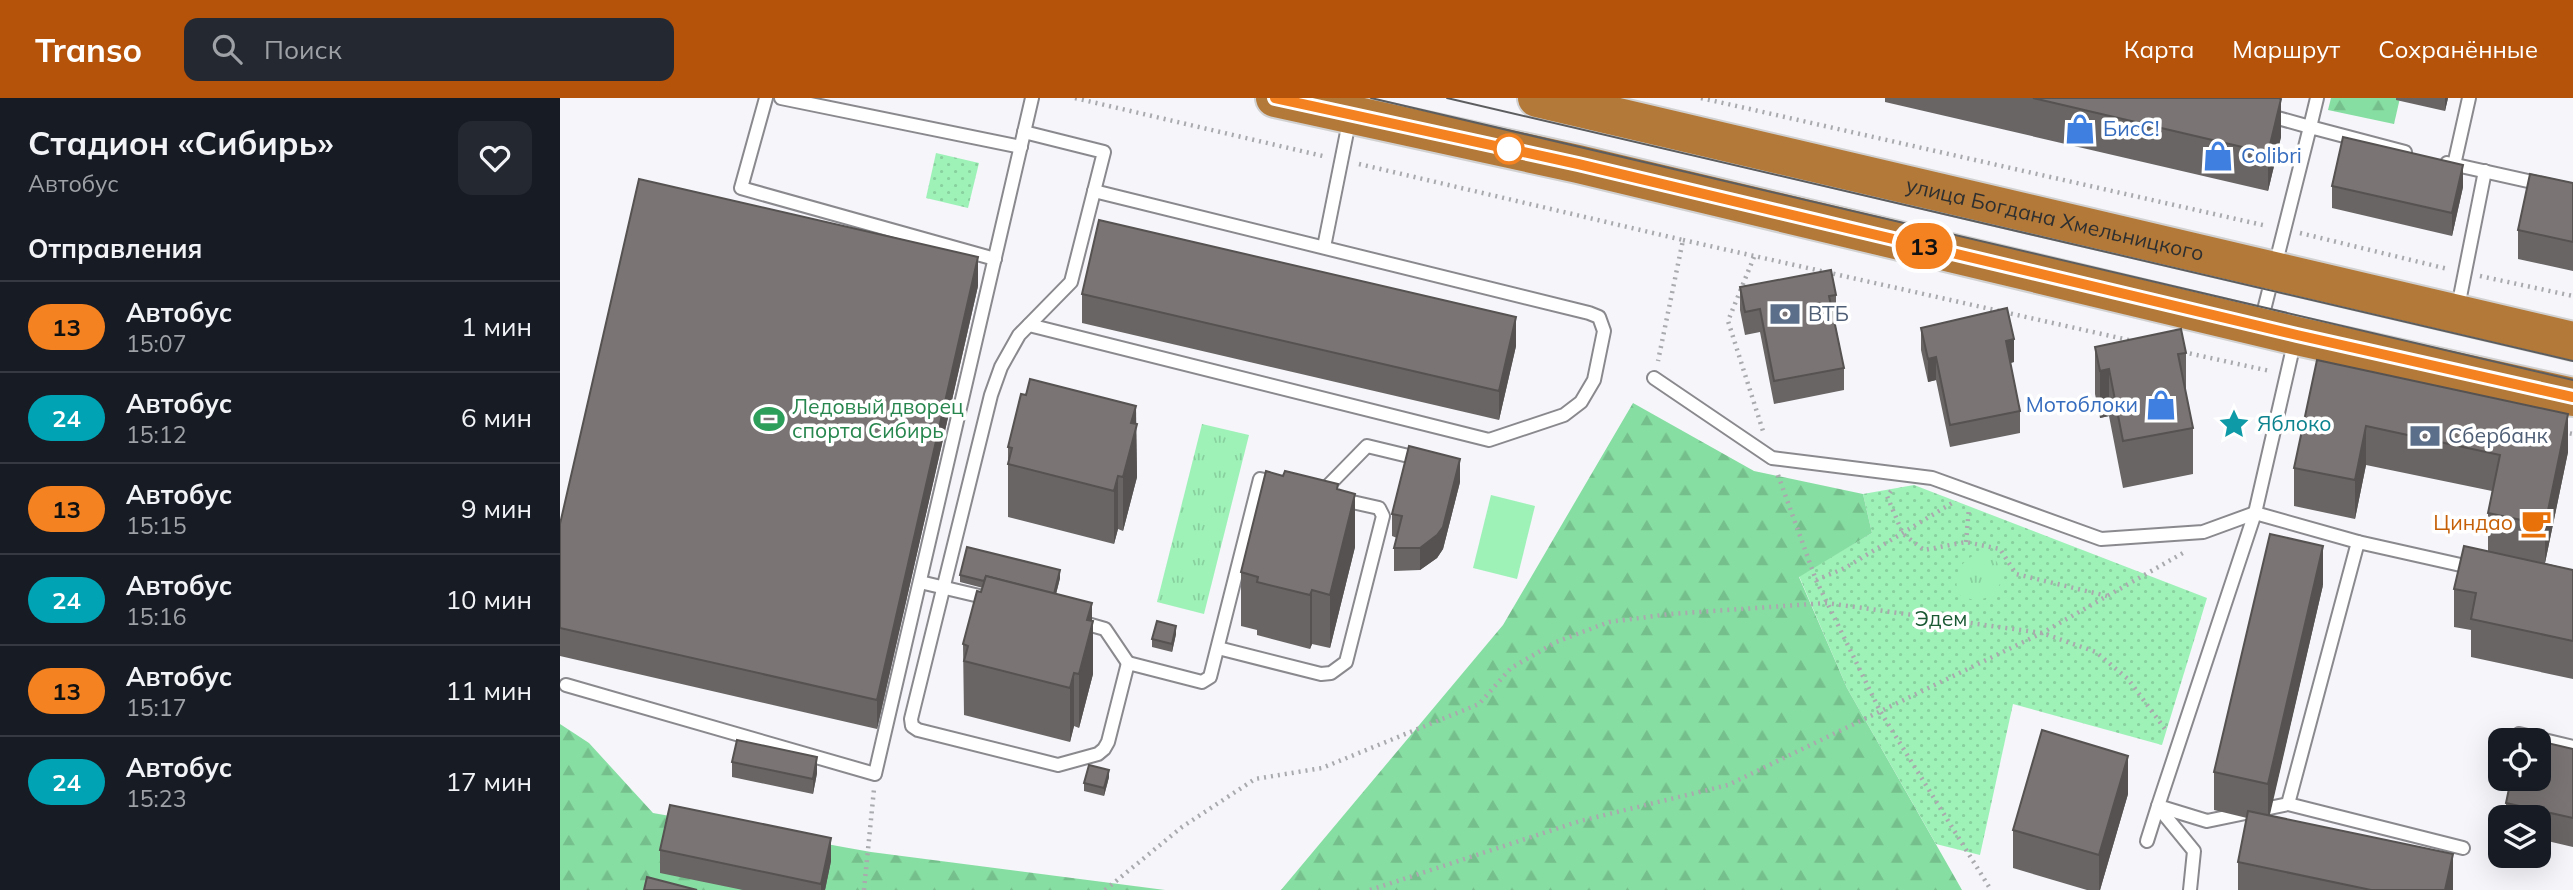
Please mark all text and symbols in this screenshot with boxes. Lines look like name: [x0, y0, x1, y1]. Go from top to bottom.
search box: [184, 18, 674, 81]
text: Transo: [35, 29, 142, 70]
icon: search: [208, 30, 246, 68]
text: Поиск: [264, 33, 342, 66]
text: Карта: [2124, 34, 2194, 64]
text: Маршрут: [2232, 34, 2340, 64]
text: Сохранённые: [2378, 34, 2538, 64]
shop icon: БисС!: [2063, 112, 2097, 146]
place label: БисС!: [2103, 115, 2159, 141]
button: heart: [458, 121, 532, 195]
text: Стадион «Сибирь»: [28, 122, 334, 163]
unlabelled marker: [1494, 134, 1524, 164]
shop icon: Colibri: [2201, 139, 2235, 173]
place label: Colibri: [2241, 142, 2302, 168]
text: Автобус: [28, 169, 119, 198]
street label: улица Богдана Хмельницкого: [1904, 171, 2207, 266]
line badge: 13: [1892, 223, 1956, 269]
text: 13: [1910, 231, 1938, 261]
text: Отправления: [28, 232, 202, 265]
text: Автобус: [126, 296, 232, 329]
bank icon: ВТБ: [1768, 297, 1802, 331]
place label: ВТБ: [1808, 300, 1849, 326]
text: 1 мин: [461, 310, 532, 343]
text: 13: [52, 312, 81, 342]
text: 15:07: [126, 329, 186, 358]
text: Автобус: [126, 387, 232, 420]
shop icon: Мотоблоки: [2144, 388, 2178, 422]
place label: Мотоблоки: [2026, 391, 2138, 417]
place label: Ледовый дворец спорта Сибирь: [792, 393, 964, 443]
text: 6 мин: [461, 401, 532, 434]
sports icon: Ледовый дворец спорта Сибирь: [752, 402, 786, 436]
text: 24: [52, 403, 81, 433]
place icon: Яблоко: [2217, 407, 2251, 441]
place label: Яблоко: [2257, 410, 2332, 436]
bank icon: Сбербанк: [2408, 419, 2442, 453]
text: 15:12: [126, 420, 186, 449]
place label: Сбербанк: [2448, 422, 2549, 448]
text: Автобус: [126, 478, 232, 511]
text: 9 мин: [461, 492, 532, 525]
text: 13: [52, 494, 81, 524]
cafe icon: Циндао: [2519, 506, 2553, 540]
place label: Циндао: [2433, 509, 2513, 535]
text: 15:15: [126, 511, 186, 540]
text: Автобус: [126, 569, 232, 602]
text: 10 мин: [445, 583, 532, 616]
text: 24: [52, 585, 81, 615]
text: 15:16: [126, 602, 186, 631]
park label: Эдем: [1915, 605, 1967, 631]
text: Автобус: [126, 660, 232, 693]
text: 11 мин: [445, 674, 532, 707]
text: 13: [52, 676, 81, 706]
text: 15:17: [126, 693, 186, 722]
map controls: [2488, 728, 2551, 868]
button: locate: [2488, 728, 2551, 791]
text: Автобус: [126, 751, 232, 784]
text: 17 мин: [445, 765, 532, 798]
text: 24: [52, 767, 81, 797]
text: 15:23: [126, 784, 186, 813]
button: layers: [2488, 805, 2551, 868]

